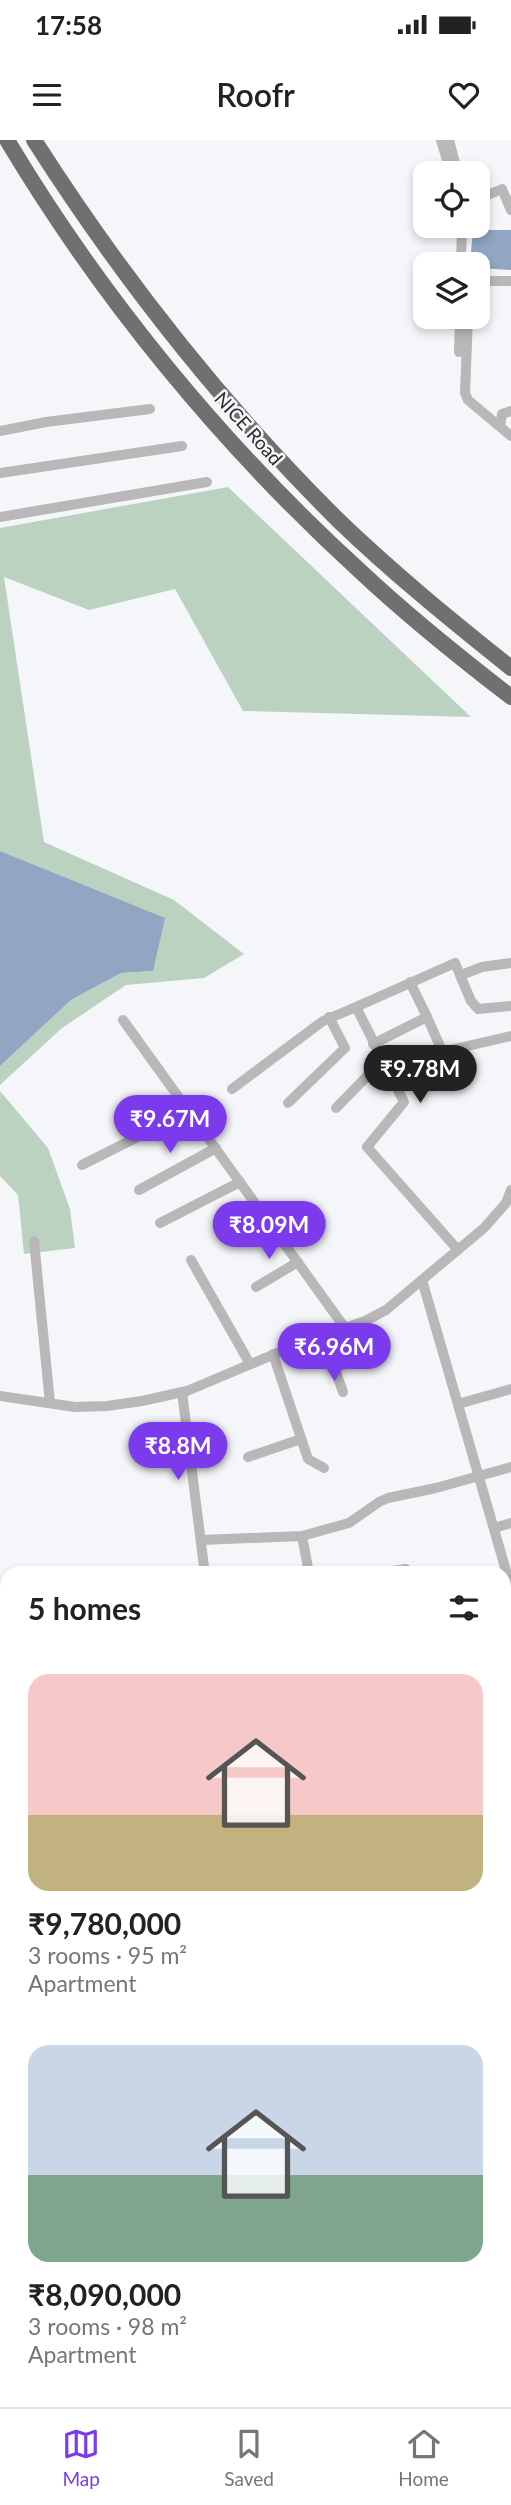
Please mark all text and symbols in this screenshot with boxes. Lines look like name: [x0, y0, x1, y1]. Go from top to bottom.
text: 17:58: [35, 9, 102, 41]
text: Roofr: [216, 75, 295, 114]
icon: menu: [28, 76, 66, 114]
icon: heart: [445, 76, 483, 114]
map controls: [413, 161, 490, 329]
button: locate: [413, 161, 490, 238]
button: layers: [413, 252, 490, 329]
street label: NICE Road: [210, 387, 288, 469]
pin: ₹9.78M: [363, 1046, 477, 1105]
text: ₹9.78M: [380, 1054, 460, 1082]
pin: ₹9.67M: [113, 1096, 227, 1155]
text: ₹9.67M: [130, 1104, 210, 1132]
pin: ₹8.09M: [212, 1202, 326, 1261]
text: ₹8.09M: [229, 1210, 309, 1238]
pin: ₹6.96M: [277, 1324, 391, 1383]
text: ₹6.96M: [294, 1332, 374, 1360]
pin: ₹8.8M: [129, 1422, 227, 1482]
text: ₹8.8M: [144, 1431, 212, 1459]
icon: filters: [445, 1589, 483, 1627]
text: 5 homes: [28, 1590, 141, 1626]
icon: home: [193, 1720, 319, 1846]
text: ₹9,780,000: [28, 1905, 181, 1941]
text: 3 rooms · 95 m²: [28, 1941, 187, 1969]
text: Apartment: [28, 1969, 136, 1997]
icon: home: [193, 2091, 319, 2217]
text: ₹8,090,000: [28, 2276, 181, 2312]
text: 3 rooms · 98 m²: [28, 2312, 187, 2340]
text: Apartment: [28, 2340, 136, 2368]
tab: Map: [62, 2425, 100, 2490]
tab: Saved: [224, 2425, 274, 2490]
tab: Home: [398, 2425, 449, 2490]

